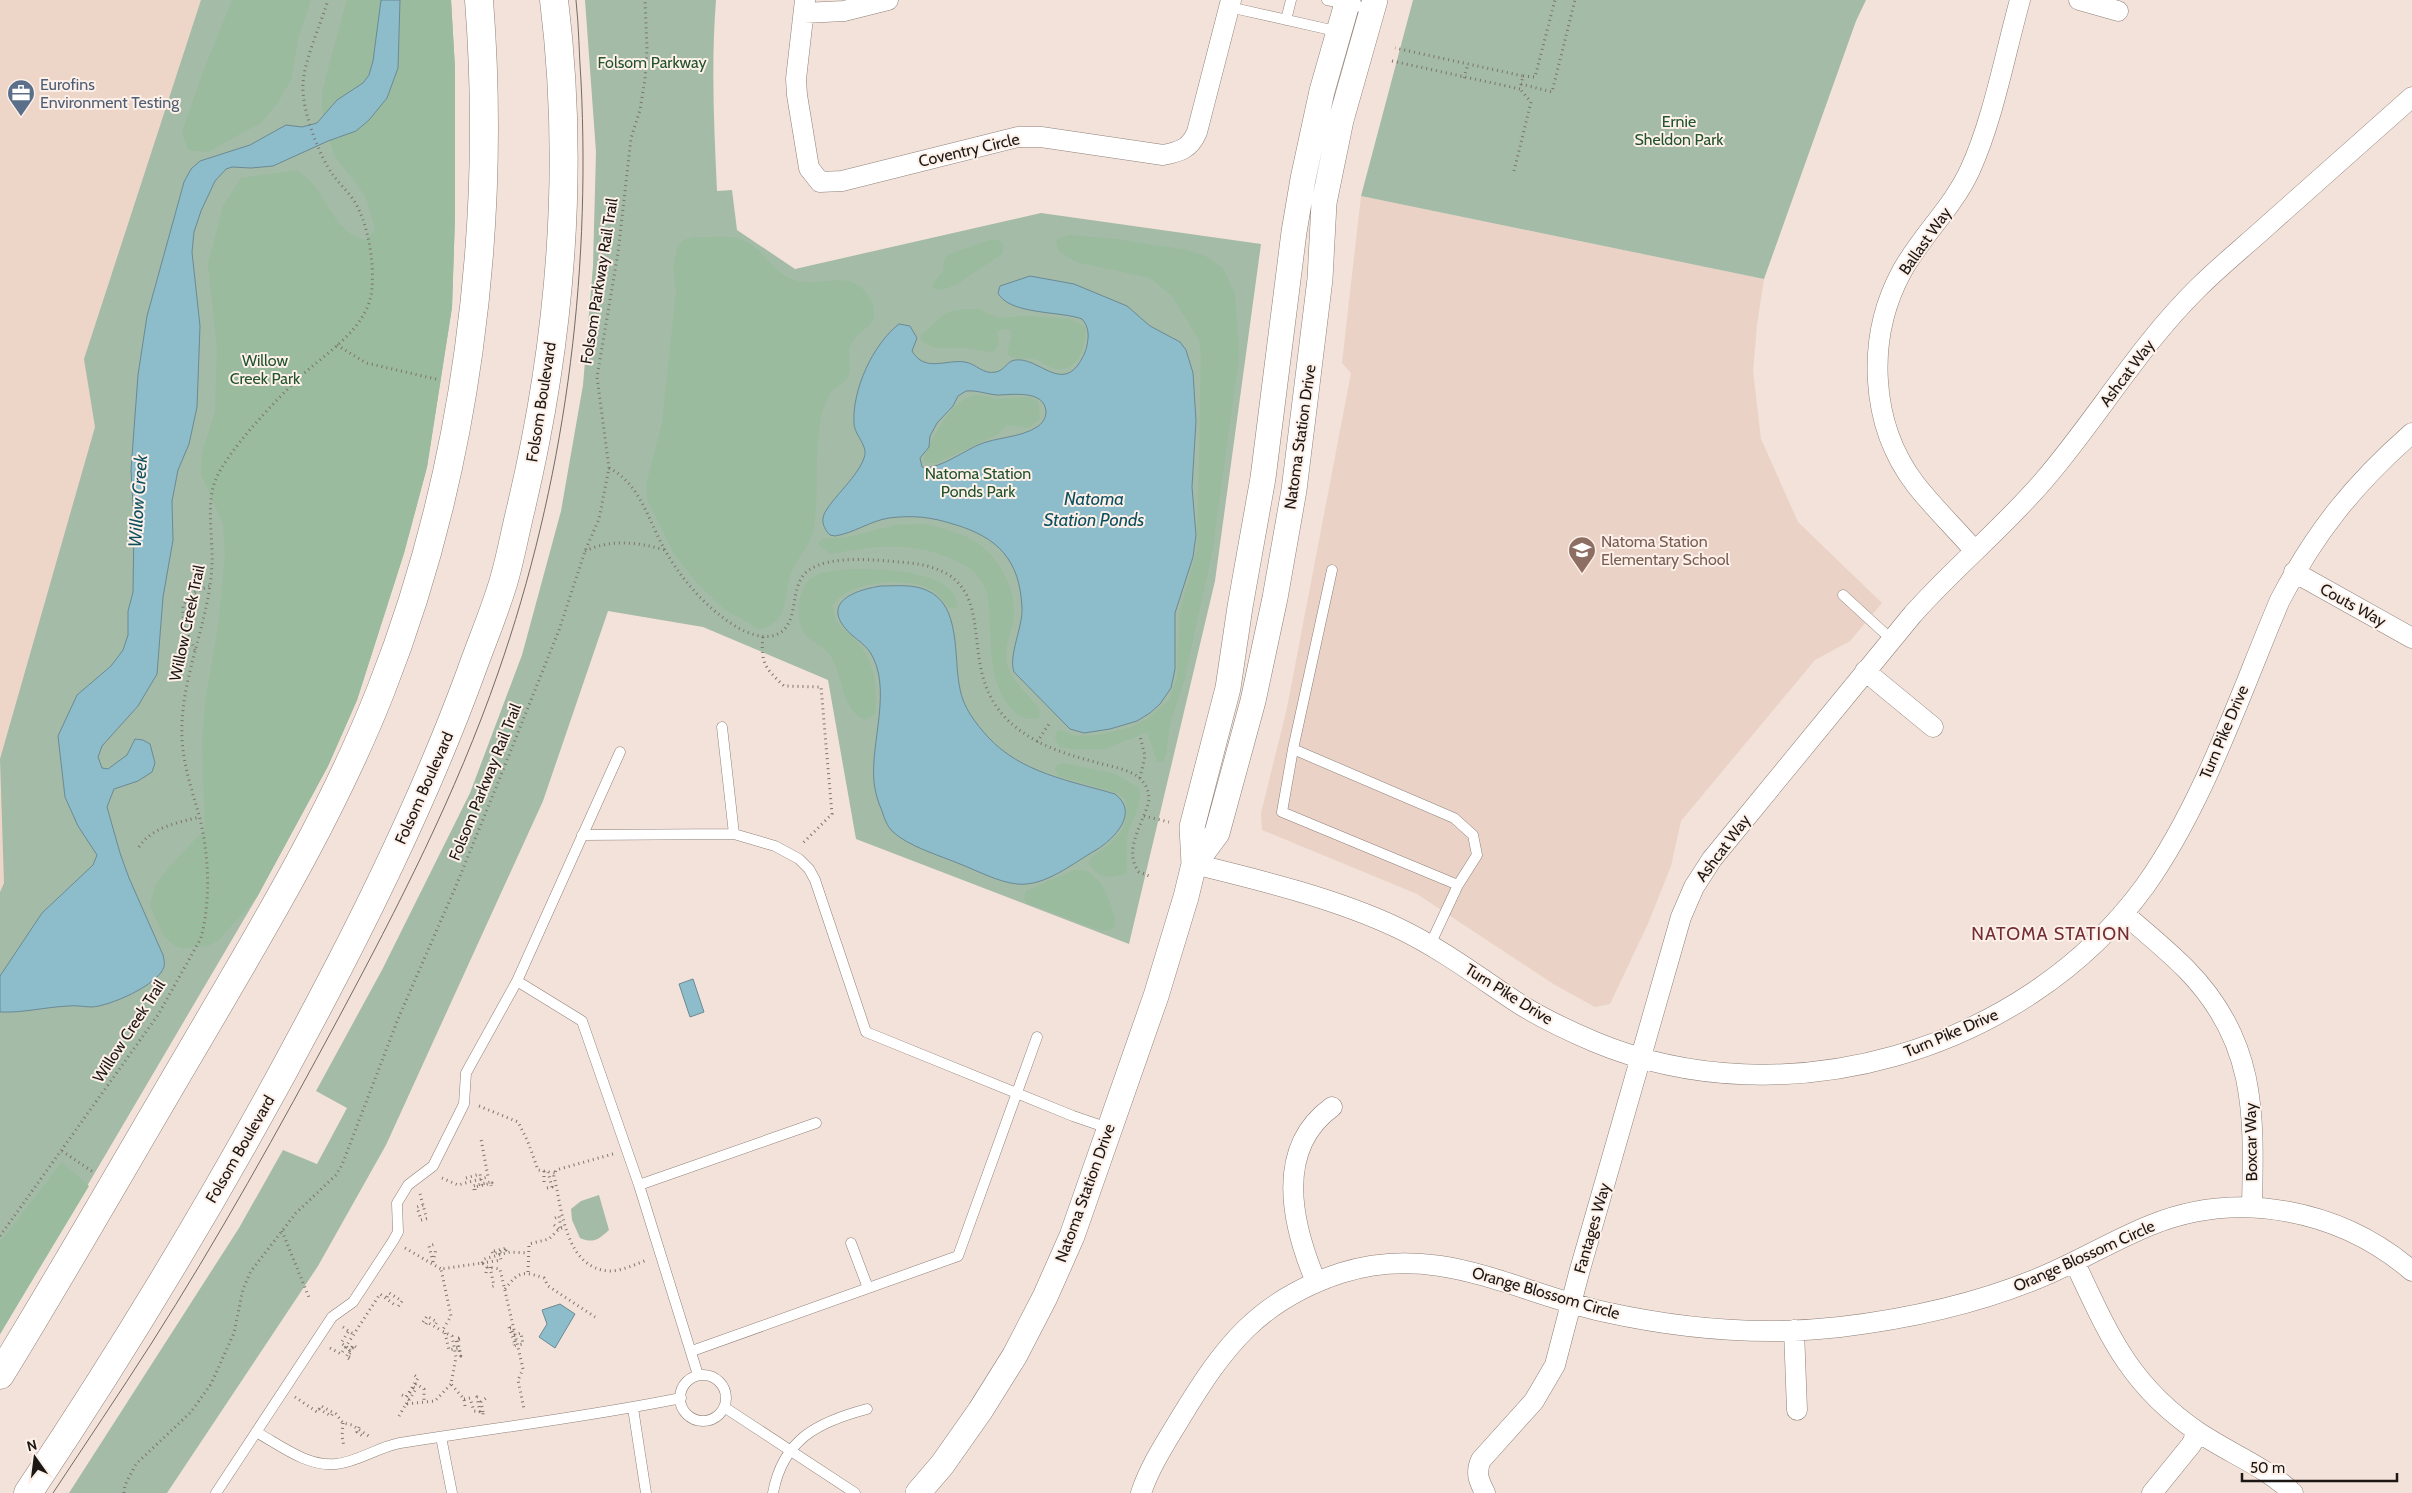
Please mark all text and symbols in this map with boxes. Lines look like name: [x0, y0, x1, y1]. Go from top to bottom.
park label: Folsom Parkway: [597, 53, 707, 72]
place label: Eurofins Environment Testing: [40, 75, 180, 112]
office icon: Eurofins Environment Testing: [6, 78, 36, 117]
park label: Ernie Sheldon Park: [1635, 112, 1724, 149]
street label: Coventry Circle: [917, 129, 1021, 171]
street label: Folsom Parkway Rail Trail: [577, 197, 622, 365]
street label: Ballast Way: [1895, 204, 1955, 278]
street label: Ashcat Way: [2096, 336, 2158, 410]
street label: Folsom Boulevard: [522, 341, 560, 463]
park label: Willow Creek Park: [230, 351, 301, 388]
street label: Natoma Station Drive: [1280, 363, 1320, 511]
water label: Willow Creek: [124, 453, 152, 548]
park label: Natoma Station Ponds Park: [925, 464, 1031, 501]
water label: Natoma Station Ponds: [1044, 488, 1144, 531]
place label: Natoma Station Elementary School: [1601, 532, 1729, 569]
school or university icon: Natoma Station Elementary School: [1567, 535, 1597, 574]
street label: Willow Creek Trail: [165, 563, 209, 683]
street label: Couts Way: [2317, 579, 2389, 631]
street label: Turn Pike Drive: [2196, 682, 2252, 782]
street label: Folsom Parkway Rail Trail: [445, 701, 525, 863]
street label: Folsom Boulevard: [391, 729, 457, 847]
street label: Ashcat Way: [1692, 811, 1754, 885]
district label: NATOMA STATION: [1971, 923, 2131, 945]
street label: Turn Pike Drive: [1462, 959, 1556, 1029]
street label: Willow Creek Trail: [89, 976, 169, 1086]
street label: Turn Pike Drive: [1901, 1005, 2001, 1061]
street label: Folsom Boulevard: [202, 1092, 278, 1206]
street label: Boxcar Way: [2241, 1102, 2261, 1182]
street label: Natoma Station Drive: [1051, 1121, 1119, 1265]
street label: Fantages Way: [1570, 1181, 1614, 1275]
street label: Orange Blossom Circle: [2010, 1216, 2158, 1296]
street label: Orange Blossom Circle: [1470, 1263, 1622, 1323]
north arrow: [10, 1433, 60, 1483]
text: N: [25, 1435, 39, 1455]
scale bar: [2242, 1450, 2397, 1482]
text: 50 m: [2250, 1459, 2285, 1477]

